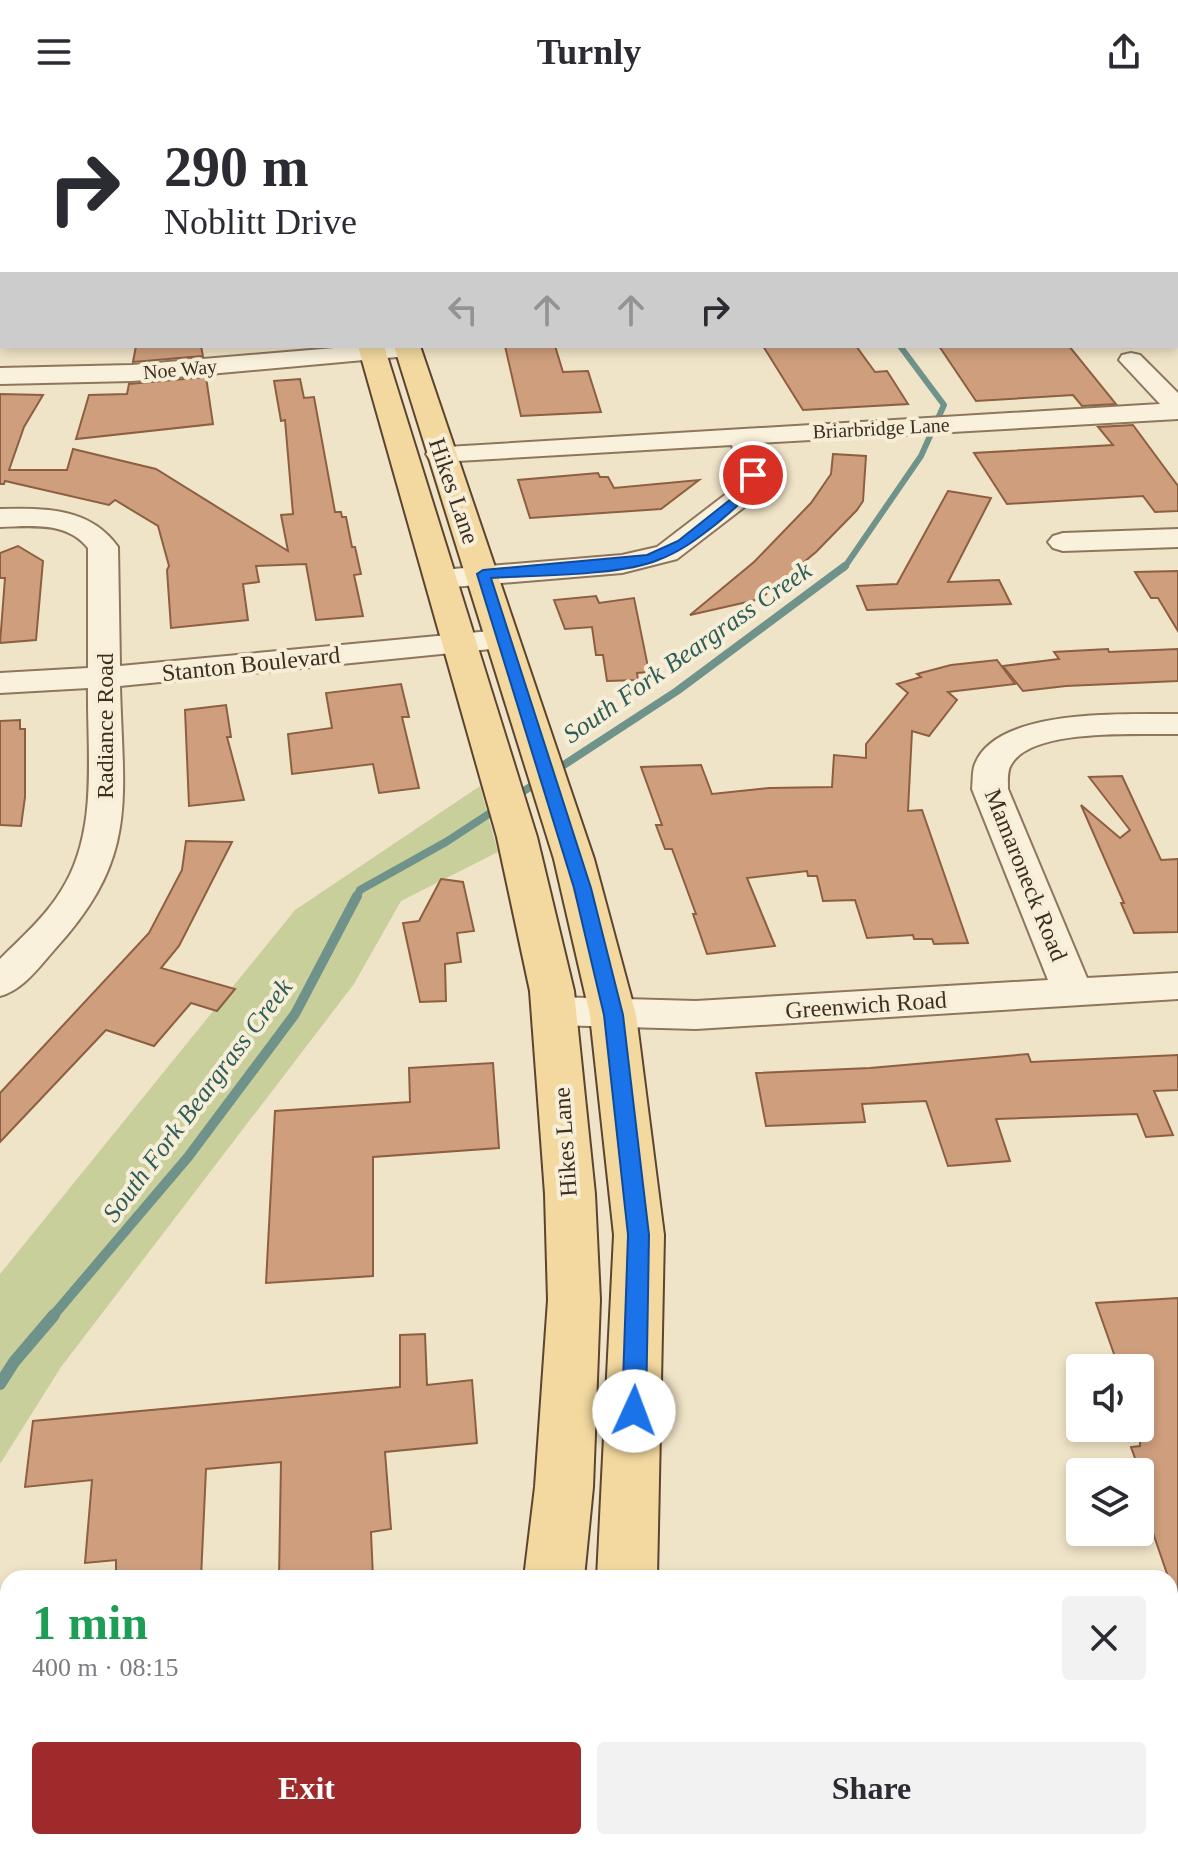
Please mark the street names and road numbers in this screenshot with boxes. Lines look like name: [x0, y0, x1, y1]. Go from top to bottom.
street label: Noe Way: [142, 355, 218, 384]
street label: Briarbridge Lane: [812, 413, 950, 444]
street label: Hikes Lane: [424, 435, 484, 547]
street label: Stanton Boulevard: [160, 642, 342, 686]
street label: Radiance Road: [92, 653, 118, 799]
street label: Mamaroneck Road: [980, 785, 1072, 965]
street label: Greenwich Road: [784, 986, 948, 1024]
street label: Hikes Lane: [548, 1086, 582, 1198]

